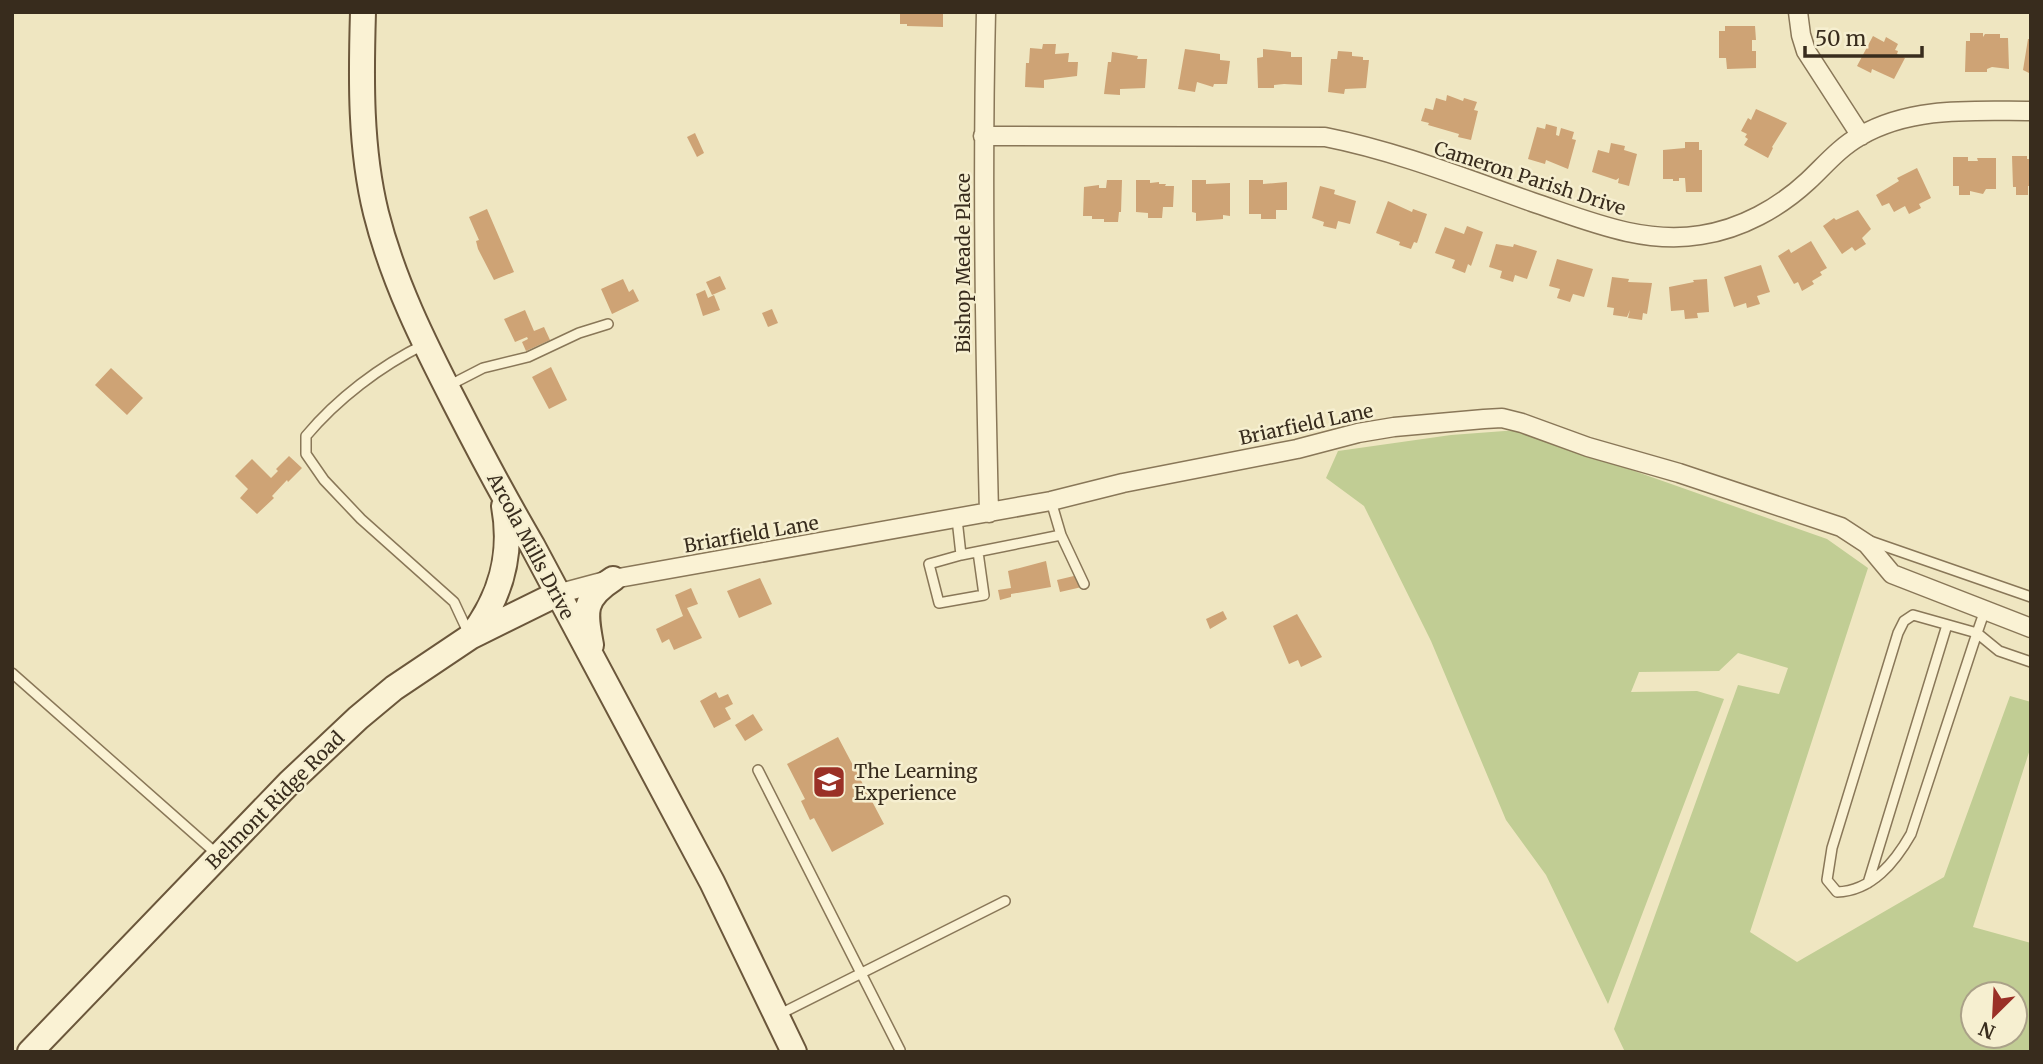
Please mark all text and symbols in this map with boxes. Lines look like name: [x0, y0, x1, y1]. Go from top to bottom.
scale bar: [1805, 14, 1922, 58]
text: 50 m: [1815, 25, 1866, 52]
street label: Cameron Parish Drive: [1431, 136, 1629, 220]
street label: Bishop Meade Place: [951, 173, 975, 353]
street label: Briarfield Lane: [1237, 398, 1375, 450]
street label: Arcola Mills Drive: [482, 468, 580, 623]
street label: Briarfield Lane: [682, 510, 820, 558]
street label: Belmont Ridge Road: [201, 726, 349, 874]
place label: The Learning Experience: [854, 759, 978, 805]
school or university icon: The Learning Experience: [810, 763, 848, 801]
north arrow: [1959, 980, 2029, 1050]
text: N: [1975, 1017, 1999, 1045]

